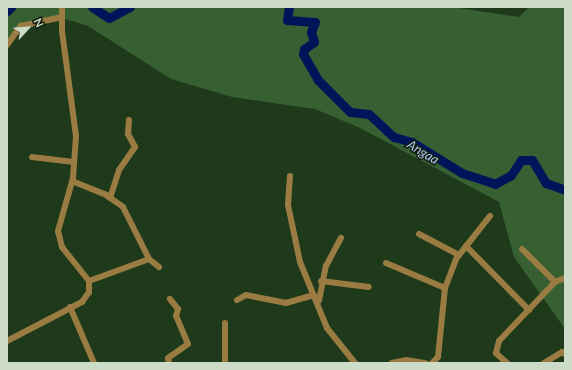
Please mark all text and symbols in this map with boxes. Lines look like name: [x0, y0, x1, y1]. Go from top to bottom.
north arrow: [8, 8, 48, 48]
text: N: [32, 16, 47, 29]
water label: Angaa: [404, 136, 442, 168]

